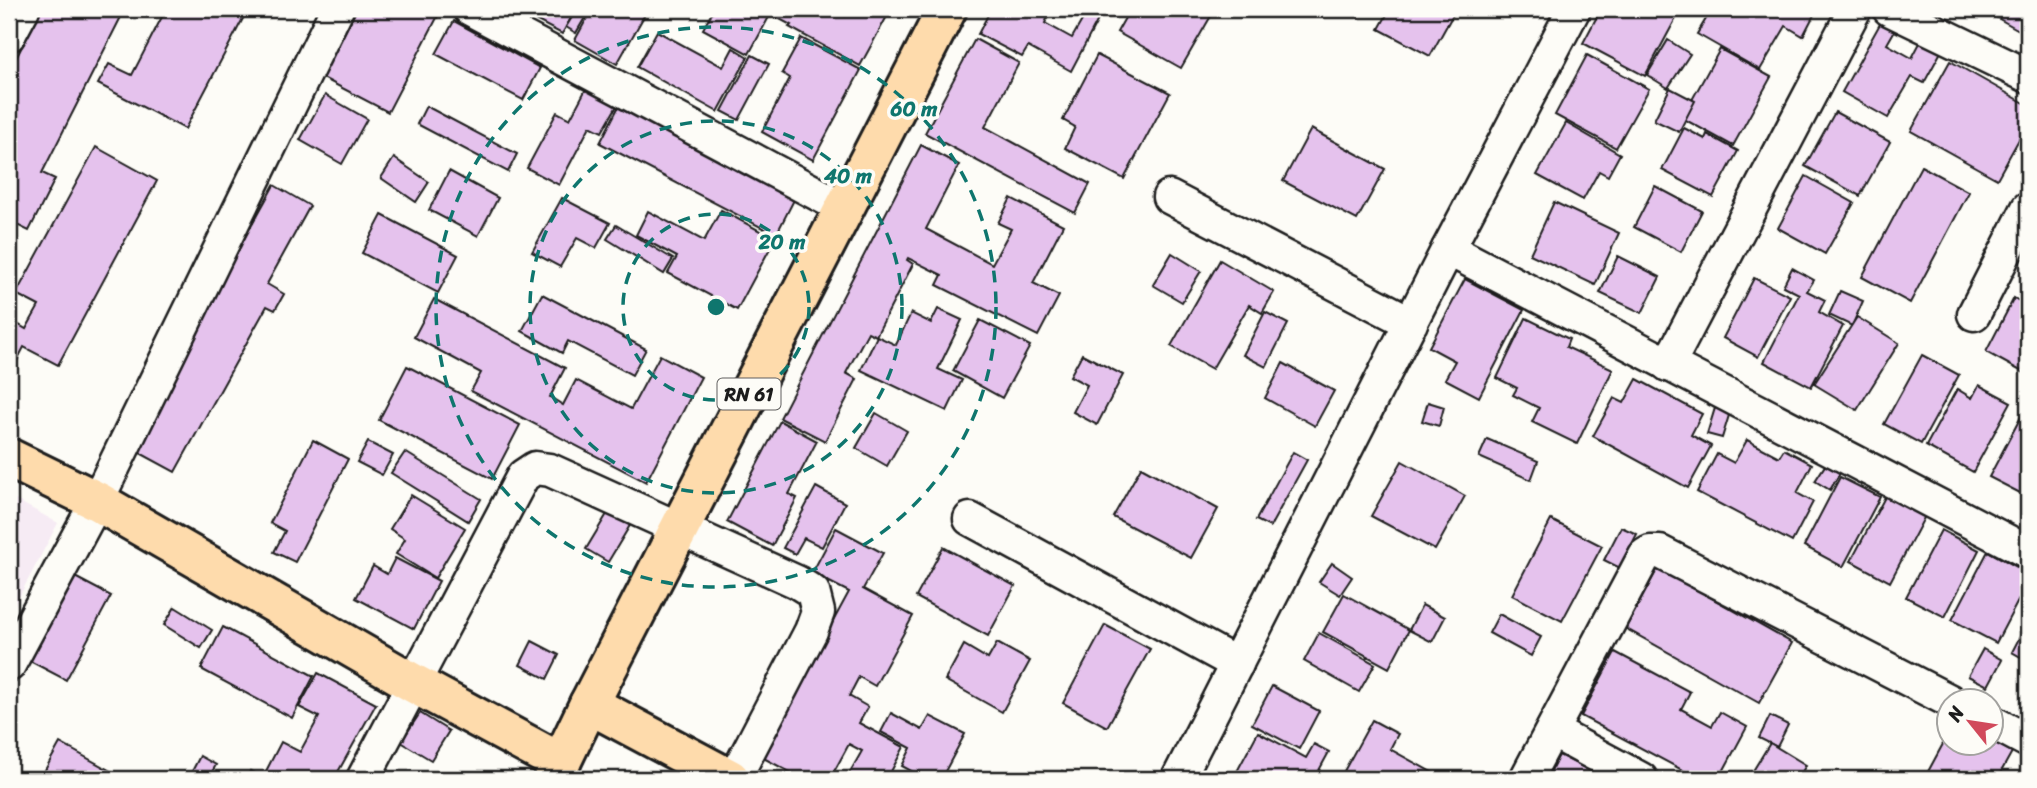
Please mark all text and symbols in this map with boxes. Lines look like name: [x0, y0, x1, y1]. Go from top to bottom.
text: 60 m: [890, 90, 938, 128]
text: 40 m: [823, 157, 873, 195]
text: 20 m: [758, 223, 806, 261]
centre of rings: [704, 295, 728, 319]
road number: RN 61: [718, 378, 780, 410]
north arrow: [1936, 686, 2006, 756]
text: N: [1938, 699, 1974, 729]

